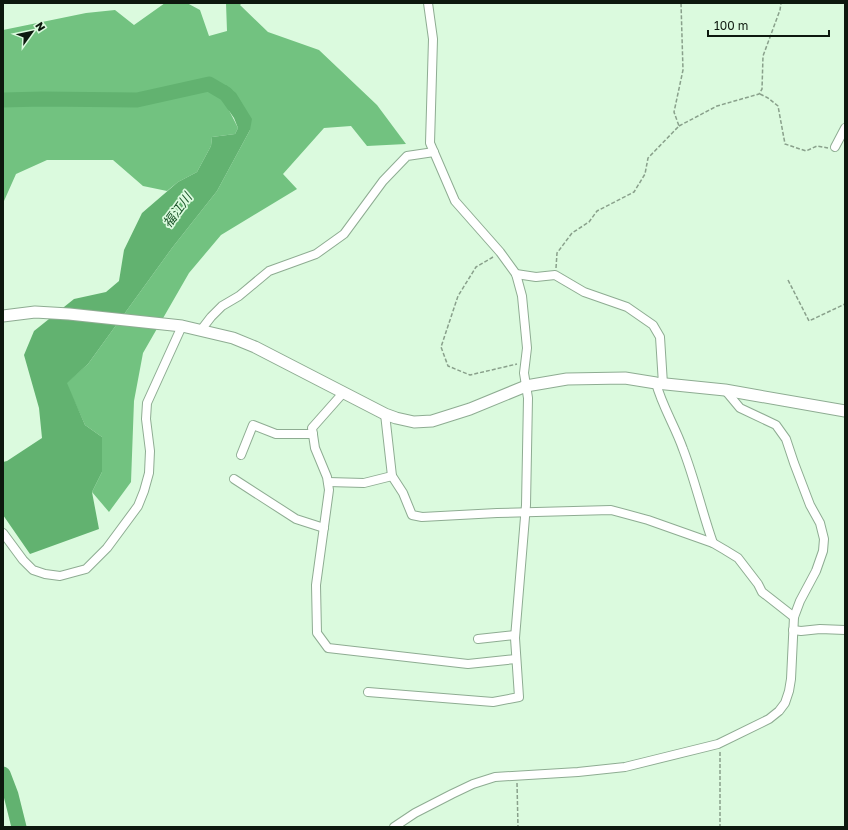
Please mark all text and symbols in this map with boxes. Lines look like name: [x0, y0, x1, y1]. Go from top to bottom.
north arrow: [12, 12, 52, 52]
scale bar: [708, 12, 829, 38]
text: 100 m: [714, 18, 748, 33]
text: N: [33, 19, 49, 33]
water label: 福江川: [159, 188, 196, 230]

